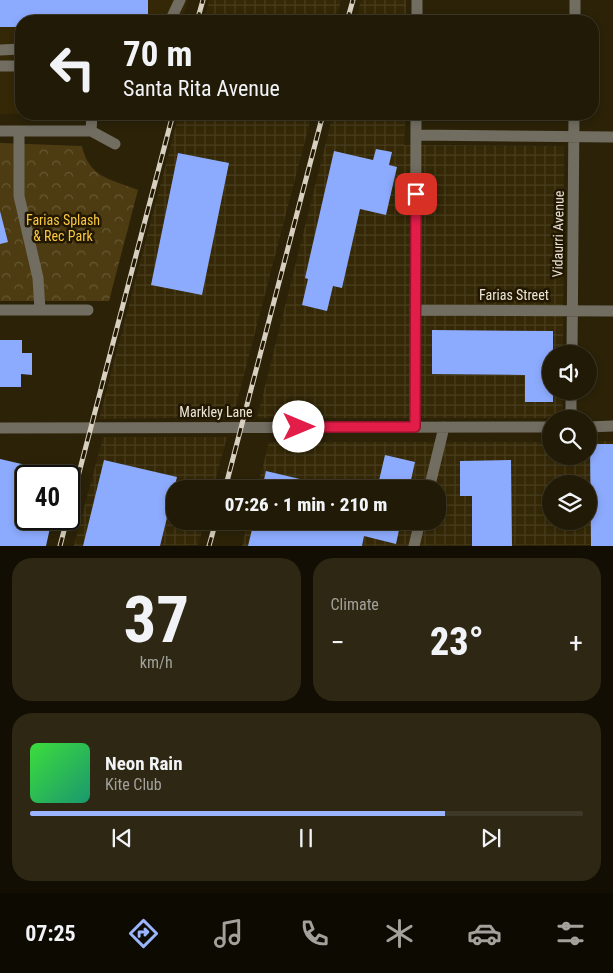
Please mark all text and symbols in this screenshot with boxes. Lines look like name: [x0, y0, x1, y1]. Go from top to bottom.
text: 70 m: [123, 34, 192, 75]
icon: left: [40, 35, 105, 100]
text: Santa Rita Avenue: [123, 76, 280, 101]
pin: [395, 173, 437, 215]
icon: arrive: [402, 180, 430, 208]
street label: Vidaurri Avenue: [549, 190, 567, 278]
park label: Farias Splash & Rec Park: [26, 212, 100, 244]
street label: Farias Street: [479, 287, 549, 303]
map controls: [542, 345, 597, 530]
button: sound: [542, 345, 597, 400]
position arrow: [272, 400, 324, 452]
street label: Markley Lane: [179, 404, 253, 420]
button: search: [542, 410, 597, 465]
speed limit sign: 40: [15, 465, 80, 530]
button: layers: [542, 475, 597, 530]
text: 07:26 · 1 min · 210 m: [225, 493, 387, 516]
text: 37: [123, 582, 189, 658]
text: Climate: [331, 595, 379, 614]
text: 23°: [430, 620, 484, 664]
text: −: [331, 626, 345, 659]
text: +: [569, 626, 583, 659]
text: km/h: [140, 653, 173, 672]
text: Neon Rain: [105, 752, 183, 775]
text: Kite Club: [105, 775, 162, 794]
icon: previous: [108, 824, 136, 852]
icon: pause: [292, 824, 320, 852]
icon: next: [477, 824, 505, 852]
icon: directions: [126, 916, 161, 951]
icon: music: [211, 916, 246, 951]
icon: phone: [297, 916, 332, 951]
icon: climate: [382, 916, 417, 951]
icon: car: [467, 916, 502, 951]
icon: filters: [553, 916, 588, 951]
text: 07:25: [25, 921, 76, 946]

